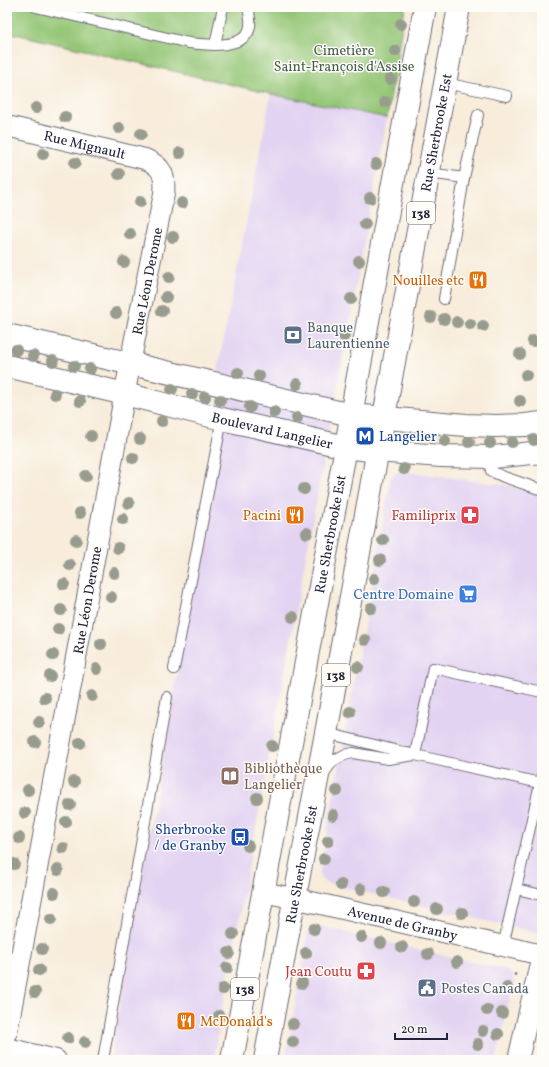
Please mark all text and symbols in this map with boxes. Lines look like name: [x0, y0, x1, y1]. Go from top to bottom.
park label: Cimetière Saint-François d'Assise: [274, 42, 415, 77]
street label: Rue Sherbrooke Est: [417, 72, 458, 194]
street label: Rue Mignault: [42, 127, 127, 165]
road number: 138: [407, 202, 435, 224]
street label: Rue Léon Derome: [129, 226, 168, 337]
restaurant icon: Nouilles etc: [467, 269, 489, 291]
place label: Nouilles etc: [393, 272, 464, 291]
place label: Banque Laurentienne: [307, 319, 390, 354]
bank icon: Banque Laurentienne: [282, 324, 304, 346]
street label: Boulevard Langelier: [209, 409, 334, 455]
metro station icon: Langelier: [354, 425, 376, 447]
place label: Langelier: [379, 428, 437, 447]
street label: Rue Sherbrooke Est: [311, 473, 352, 595]
restaurant icon: Pacini: [284, 504, 306, 526]
pharmacy icon: Familiprix: [459, 504, 481, 526]
place label: Pacini: [243, 507, 281, 526]
place label: Familiprix: [391, 507, 456, 526]
street label: Rue Léon Derome: [70, 544, 107, 656]
supermarket icon: Centre Domaine: [457, 583, 479, 605]
place label: Centre Domaine: [353, 586, 454, 605]
road number: 138: [322, 664, 350, 686]
place label: Bibliothèque Langelier: [244, 760, 323, 795]
library icon: Bibliothèque Langelier: [219, 765, 241, 787]
street label: Rue Sherbrooke Est: [282, 804, 323, 925]
place label: Sherbrooke / de Granby: [154, 821, 226, 856]
bus stop icon: Sherbrooke / de Granby: [229, 826, 251, 848]
street label: Avenue de Granby: [345, 902, 460, 946]
pharmacy icon: Jean Coutu: [355, 960, 377, 982]
place label: Jean Coutu: [285, 963, 352, 982]
public building icon: Postes Canada: [416, 977, 438, 999]
road number: 138: [231, 978, 259, 1000]
place label: Postes Canada: [441, 980, 529, 999]
restaurant icon: McDonald's: [175, 1010, 197, 1032]
place label: McDonald's: [200, 1013, 273, 1032]
scale bar: [395, 1015, 447, 1041]
text: 20 m: [401, 1022, 428, 1038]

